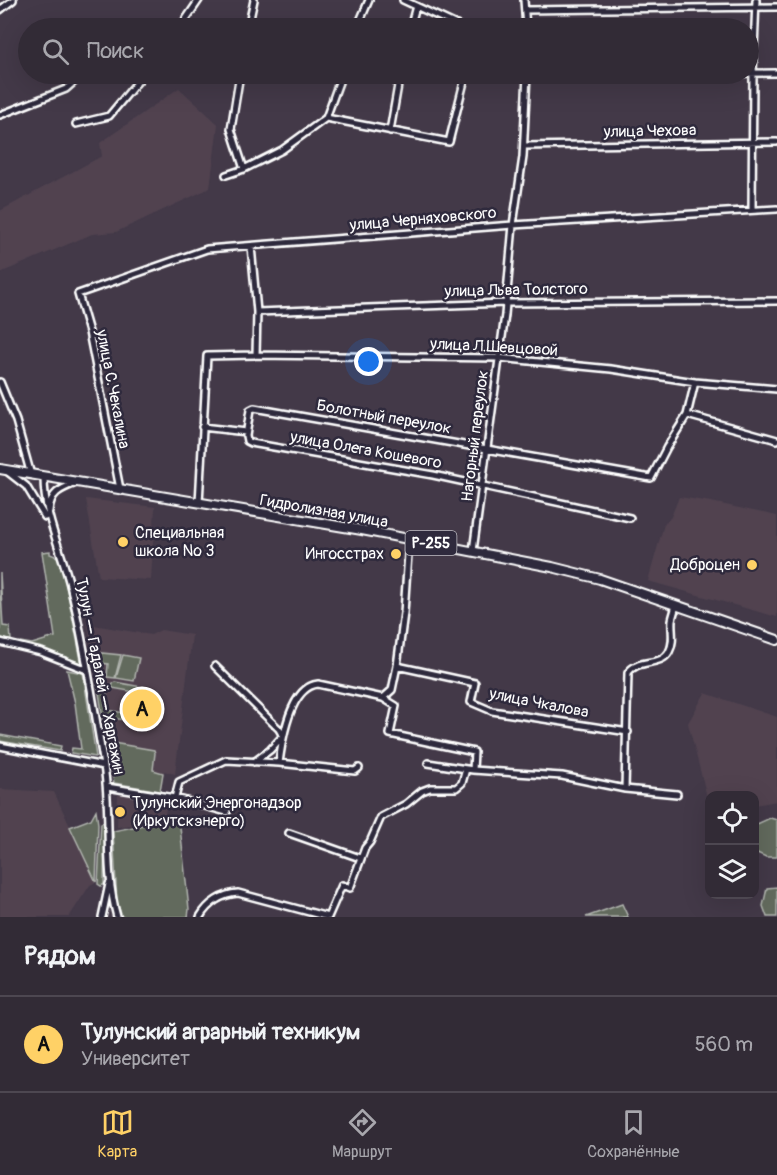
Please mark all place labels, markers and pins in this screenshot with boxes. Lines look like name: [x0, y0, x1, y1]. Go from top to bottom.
place label: Специальная школа № 3: [135, 523, 224, 561]
marker: Специальная школа № 3: [116, 535, 130, 549]
place label: Ингосстрах: [305, 544, 384, 564]
marker: Ингосстрах: [389, 547, 403, 561]
place label: Доброцен: [670, 555, 740, 575]
marker: Доброцен: [745, 558, 759, 572]
pin: A: [122, 686, 162, 732]
place label: Тулунский Энергонадзор (Иркутскэнерго): [132, 793, 302, 831]
marker: Тулунский Энергонадзор (Иркутскэнерго): [113, 805, 127, 819]

